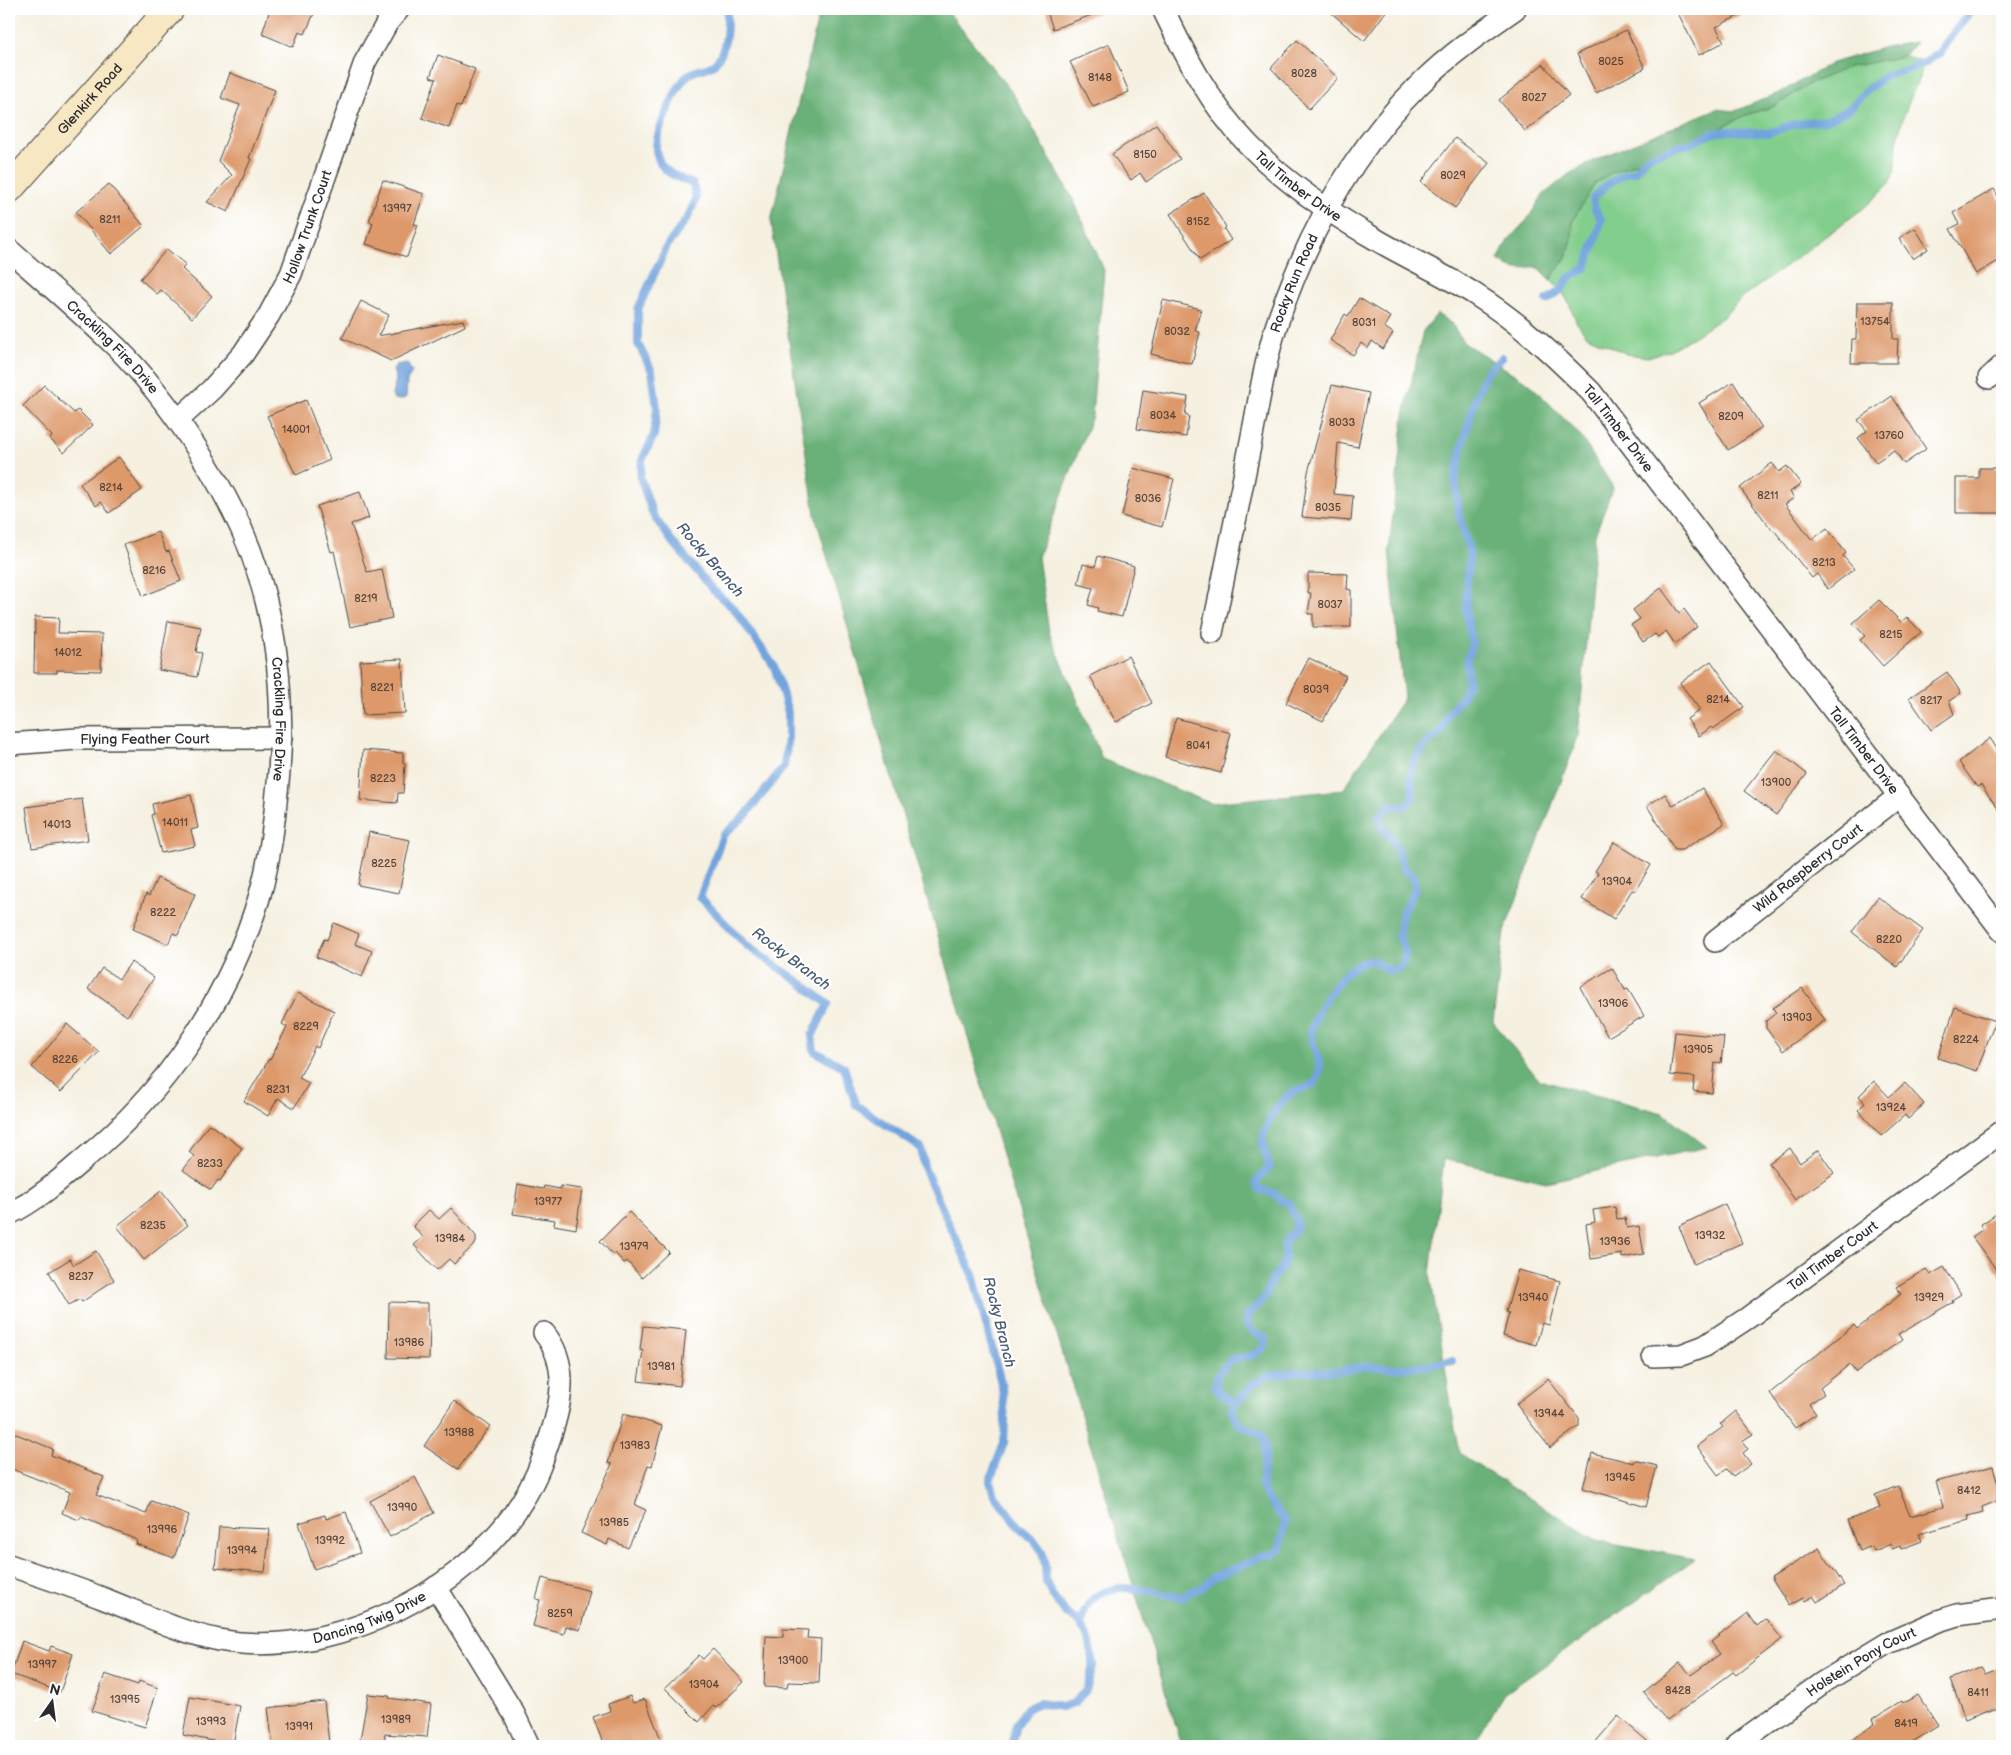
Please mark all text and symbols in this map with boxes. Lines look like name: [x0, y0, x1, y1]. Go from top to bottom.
house number: 8025: [1598, 55, 1624, 68]
street label: Glenkirk Road: [53, 60, 126, 138]
house number: 8028: [1291, 67, 1317, 80]
house number: 8148: [1088, 71, 1112, 84]
house number: 8027: [1522, 91, 1547, 104]
street label: Tall Timber Drive: [1251, 147, 1345, 225]
house number: 8150: [1133, 148, 1157, 161]
street label: Hollow Trunk Court: [279, 167, 335, 287]
house number: 8029: [1440, 169, 1466, 182]
house number: 13997: [382, 202, 412, 215]
house number: 8211: [99, 213, 121, 226]
house number: 8152: [1186, 215, 1210, 228]
street label: Rocky Run Road: [1266, 231, 1321, 335]
street label: Crackling Fire Drive: [63, 296, 163, 397]
house number: 13754: [1860, 315, 1890, 328]
house number: 8031: [1352, 316, 1376, 329]
house number: 8032: [1164, 325, 1191, 338]
street label: Tall Timber Drive: [1580, 381, 1657, 475]
house number: 8034: [1150, 409, 1176, 422]
house number: 8209: [1718, 410, 1744, 423]
house number: 8033: [1329, 416, 1355, 429]
house number: 14001: [282, 423, 310, 436]
house number: 13760: [1874, 429, 1904, 442]
house number: 8214: [99, 481, 123, 494]
house number: 8211: [1757, 489, 1779, 502]
house number: 8036: [1135, 492, 1161, 505]
house number: 8035: [1315, 501, 1341, 514]
water label: Rocky Branch: [672, 519, 748, 601]
house number: 8213: [1812, 556, 1836, 569]
house number: 8216: [142, 564, 166, 577]
house number: 8219: [354, 592, 378, 605]
house number: 8037: [1317, 598, 1343, 611]
house number: 8215: [1879, 628, 1903, 641]
house number: 14012: [54, 646, 83, 659]
street label: Crackling Fire Drive: [268, 656, 289, 782]
house number: 8221: [370, 681, 394, 694]
house number: 8039: [1303, 683, 1329, 696]
house number: 8214: [1706, 693, 1730, 706]
house number: 8217: [1920, 694, 1943, 707]
street label: Tall Timber Drive: [1825, 703, 1903, 797]
street label: Flying Feather Court: [80, 730, 210, 747]
house number: 8041: [1186, 739, 1210, 752]
house number: 8223: [370, 772, 396, 785]
house number: 13900: [1761, 776, 1792, 789]
house number: 14011: [162, 816, 188, 829]
house number: 14013: [43, 818, 71, 831]
street label: Wild Raspberry Court: [1750, 819, 1866, 916]
house number: 8225: [371, 857, 397, 870]
house number: 13904: [1602, 875, 1633, 888]
house number: 8222: [150, 906, 176, 919]
water label: Rocky Branch: [748, 923, 834, 995]
house number: 8220: [1876, 933, 1902, 946]
house number: 13906: [1598, 997, 1629, 1010]
house number: 13903: [1782, 1011, 1813, 1024]
house number: 8229: [293, 1020, 319, 1033]
house number: 8224: [1953, 1033, 1979, 1046]
house number: 13905: [1683, 1043, 1713, 1056]
house number: 8226: [52, 1053, 78, 1066]
house number: 8231: [266, 1083, 290, 1096]
house number: 13924: [1876, 1101, 1906, 1114]
house number: 8233: [197, 1157, 223, 1170]
house number: 13977: [534, 1195, 563, 1208]
street label: Tall Timber Court: [1784, 1216, 1881, 1294]
house number: 8235: [140, 1219, 166, 1232]
house number: 13932: [1695, 1229, 1726, 1242]
house number: 13984: [435, 1232, 466, 1245]
house number: 13936: [1600, 1235, 1631, 1248]
house number: 13979: [619, 1240, 649, 1253]
house number: 8237: [69, 1270, 94, 1283]
water label: Rocky Branch: [979, 1274, 1019, 1370]
house number: 13940: [1518, 1291, 1549, 1304]
house number: 13929: [1914, 1291, 1944, 1304]
house number: 13986: [394, 1336, 425, 1349]
house number: 13981: [647, 1360, 675, 1373]
house number: 13944: [1534, 1407, 1565, 1420]
house number: 13988: [444, 1426, 474, 1439]
house number: 13983: [620, 1439, 651, 1452]
house number: 13945: [1605, 1471, 1635, 1484]
house number: 8412: [1957, 1484, 1981, 1497]
house number: 13990: [387, 1501, 418, 1514]
house number: 13985: [599, 1516, 629, 1529]
house number: 13996: [147, 1523, 178, 1536]
house number: 13992: [315, 1534, 346, 1547]
house number: 13994: [227, 1544, 258, 1557]
street label: Dancing Twig Drive: [311, 1587, 429, 1647]
house number: 8259: [547, 1607, 573, 1620]
street label: Holstein Pony Court: [1803, 1623, 1919, 1700]
house number: 13900: [778, 1654, 809, 1667]
house number: 13997: [27, 1658, 57, 1671]
north arrow: [28, 1678, 78, 1728]
house number: 13904: [689, 1678, 720, 1691]
text: N: [48, 1680, 62, 1699]
house number: 8428: [1665, 1684, 1691, 1697]
house number: 8411: [1967, 1686, 1989, 1699]
house number: 13995: [110, 1693, 140, 1706]
house number: 13989: [381, 1713, 411, 1726]
house number: 13993: [196, 1715, 226, 1728]
house number: 8419: [1894, 1717, 1918, 1730]
house number: 13991: [285, 1720, 313, 1733]

